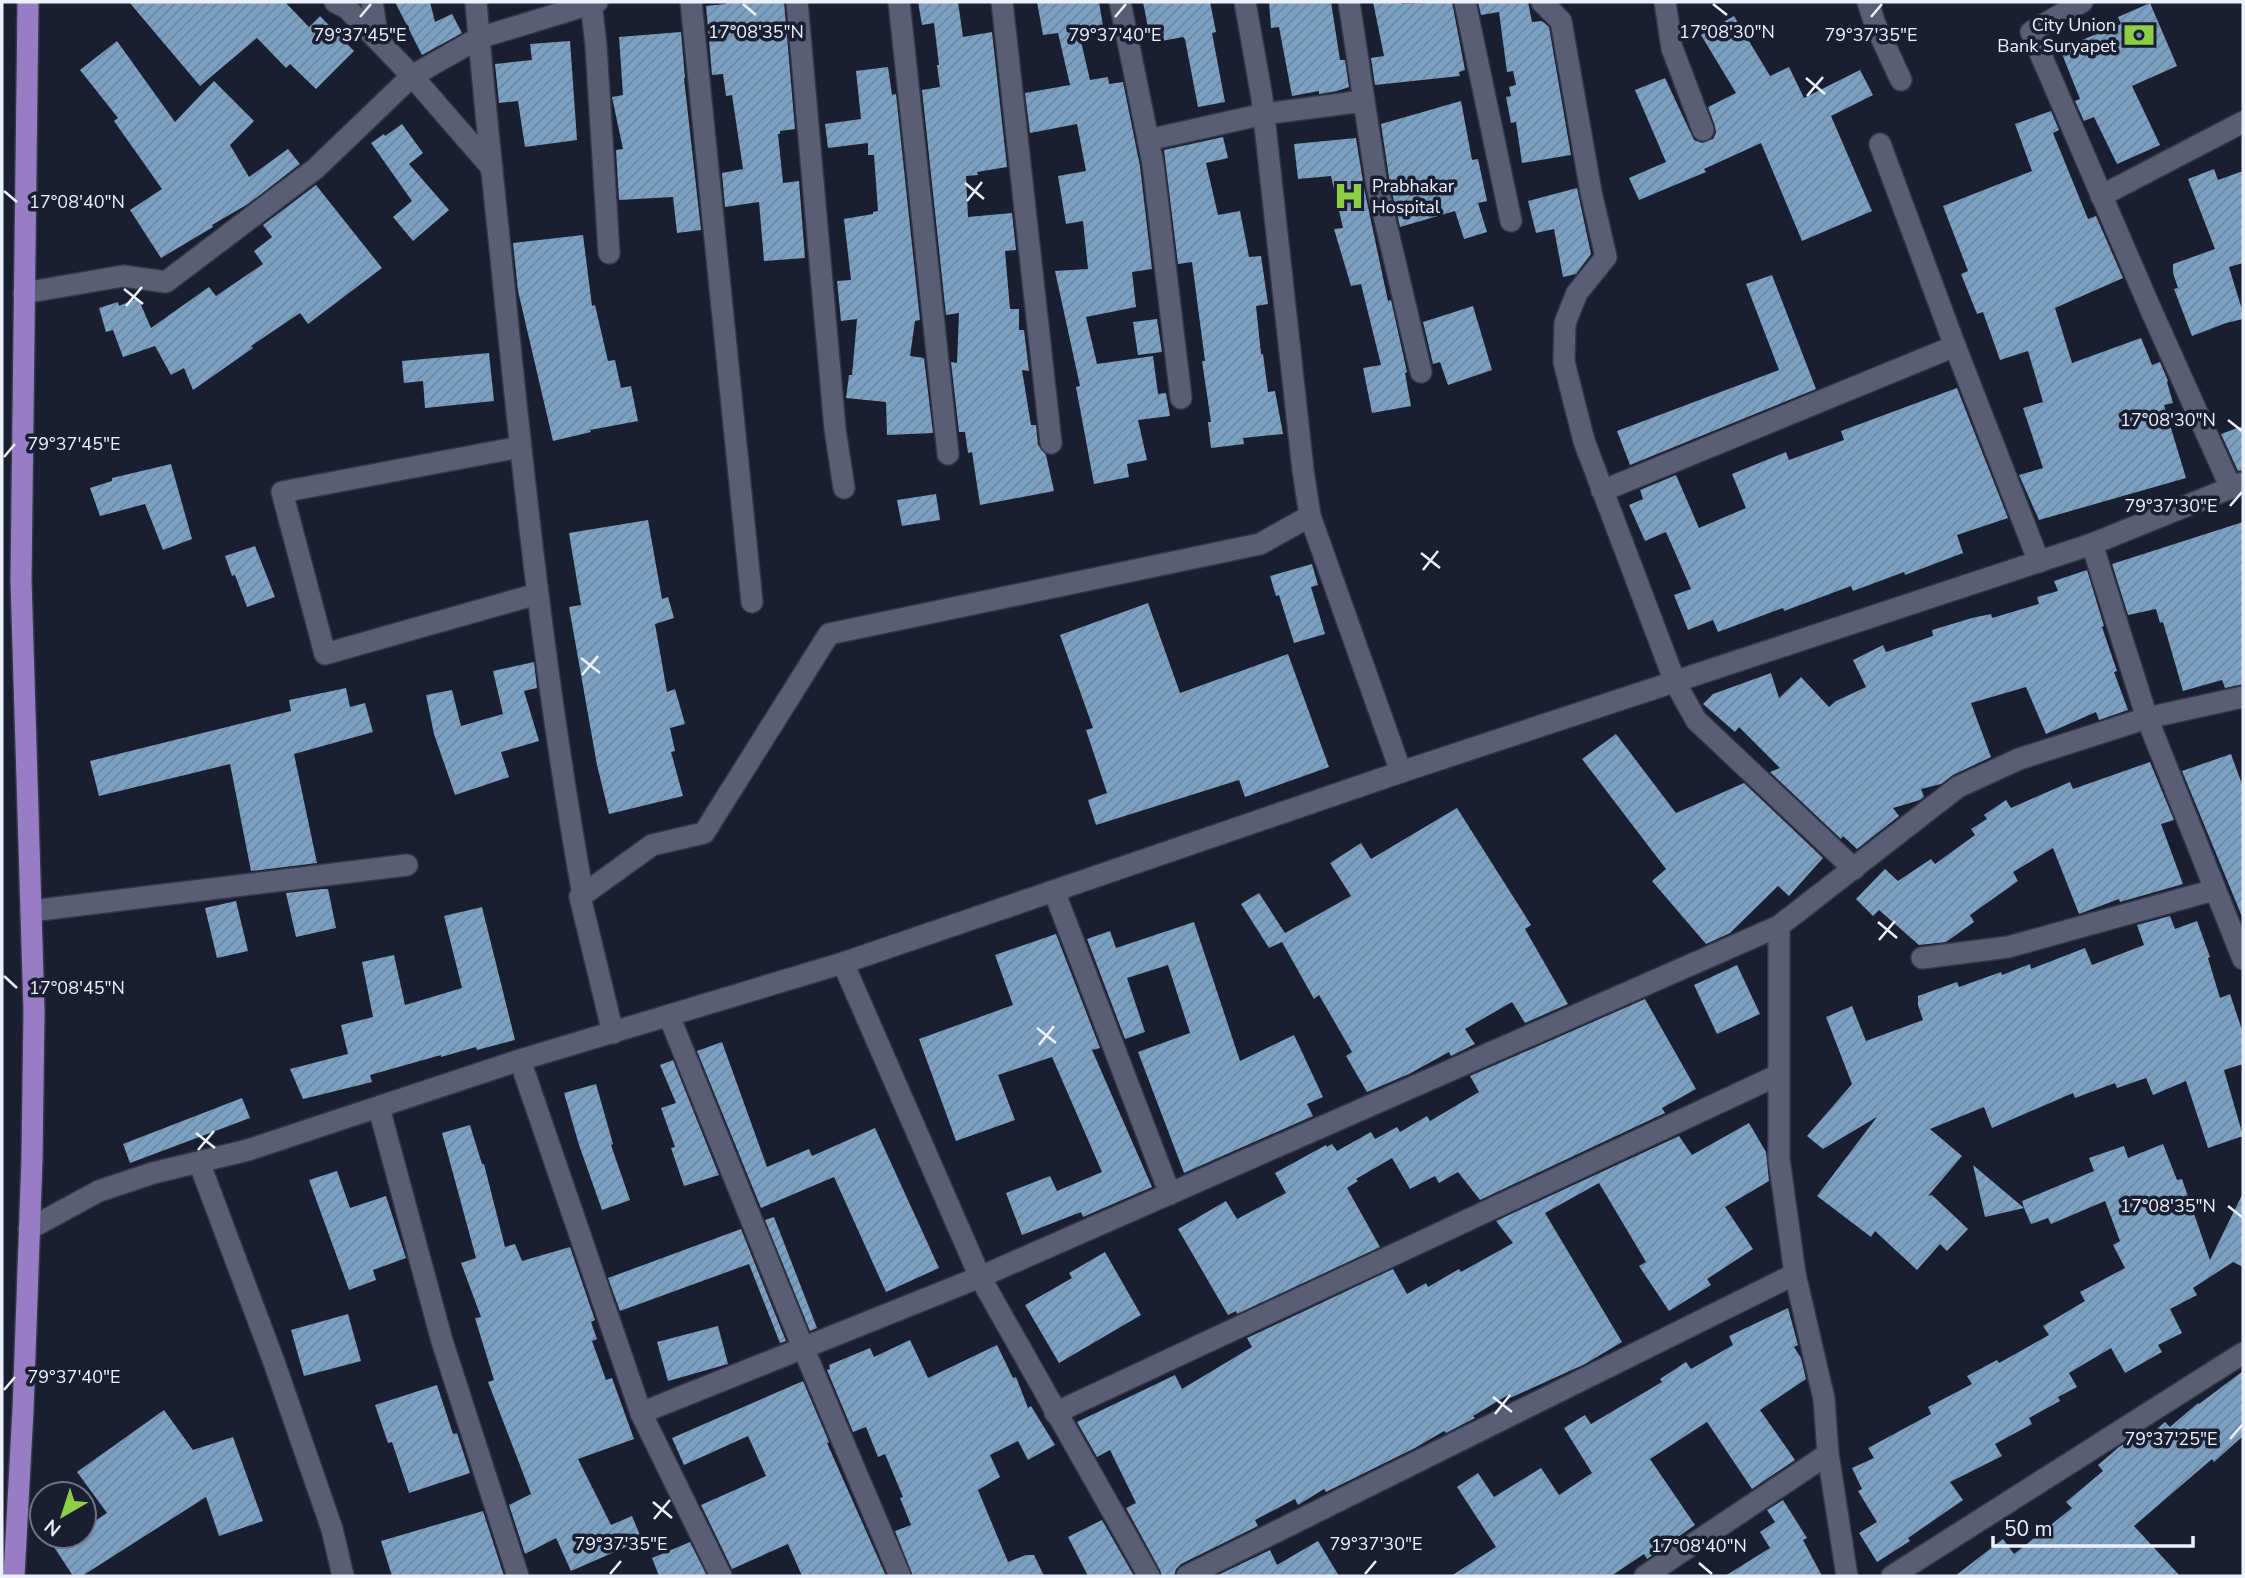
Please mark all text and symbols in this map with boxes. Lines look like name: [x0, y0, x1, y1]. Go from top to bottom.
place label: City Union Bank Suryapet: [1997, 13, 2117, 58]
bank icon: City Union Bank Suryapet: [2122, 18, 2156, 52]
text: 17°08'35"N: [708, 20, 804, 44]
text: 17°08'30"N: [1679, 20, 1775, 44]
text: 79°37'45"E: [314, 23, 407, 47]
text: 79°37'40"E: [1069, 23, 1162, 47]
text: 79°37'35"E: [1825, 23, 1918, 47]
place label: Prabhakar Hospital: [1372, 174, 1455, 219]
hospital icon: Prabhakar Hospital: [1332, 179, 1366, 213]
text: 17°08'40"N: [29, 190, 125, 214]
text: 17°08'30"N: [2120, 408, 2216, 432]
text: 79°37'45"E: [28, 432, 121, 456]
text: 79°37'30"E: [2125, 494, 2218, 518]
text: 17°08'45"N: [29, 976, 125, 1000]
text: 17°08'35"N: [2120, 1194, 2216, 1218]
text: 79°37'40"E: [28, 1365, 121, 1389]
text: 79°37'25"E: [2125, 1427, 2218, 1451]
north arrow: [28, 1480, 98, 1550]
scale bar: [1993, 1504, 2192, 1548]
text: N: [39, 1513, 67, 1542]
text: 50 m: [2004, 1515, 2053, 1543]
text: 79°37'35"E: [575, 1532, 668, 1556]
text: 79°37'30"E: [1330, 1532, 1423, 1556]
text: 17°08'40"N: [1651, 1534, 1747, 1558]

